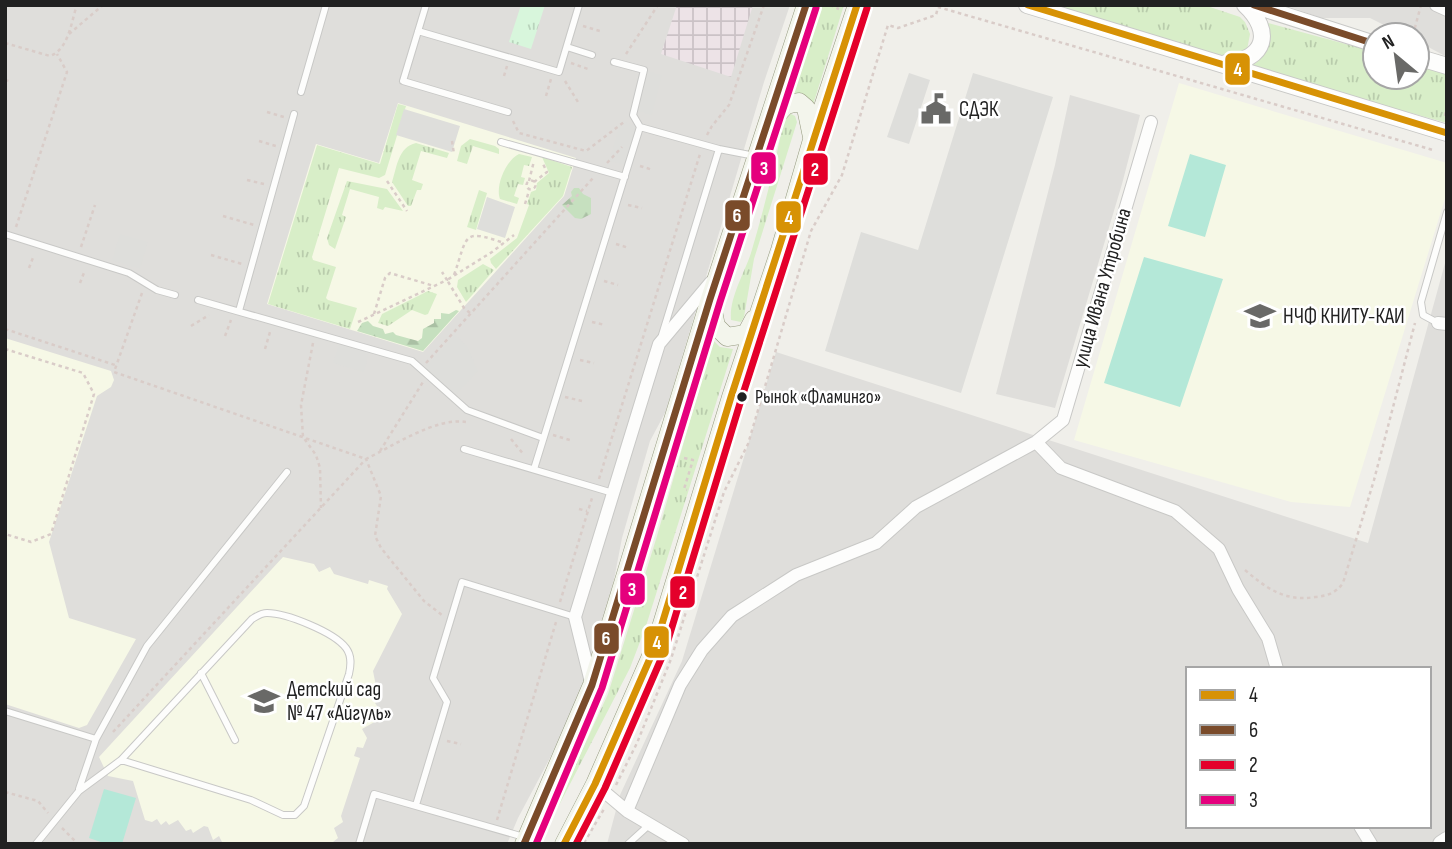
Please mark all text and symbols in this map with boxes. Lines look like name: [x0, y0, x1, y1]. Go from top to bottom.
north arrow: [1361, 21, 1431, 91]
text: N: [1378, 30, 1399, 55]
line badge: 4: [1224, 52, 1251, 86]
text: 4: [1234, 59, 1243, 82]
public building icon: СДЭК: [919, 92, 953, 126]
place label: СДЭК: [959, 97, 999, 122]
line badge: 3: [750, 151, 777, 185]
line badge: 2: [802, 152, 829, 186]
text: 3: [760, 158, 768, 181]
text: 2: [811, 159, 819, 182]
line badge: 6: [724, 199, 751, 232]
line badge: 4: [775, 200, 802, 234]
text: 6: [733, 205, 742, 228]
street label: улица Ивана Утробина: [1067, 205, 1137, 371]
text: 4: [785, 207, 794, 230]
school or university icon: НЧФ КНИТУ-КАИ: [1243, 299, 1277, 333]
place label: НЧФ КНИТУ-КАИ: [1283, 304, 1405, 329]
place label: Рынок «Фламинго»: [755, 386, 881, 409]
marker: Рынок «Фламинго»: [735, 390, 749, 404]
line badge: 3: [619, 572, 646, 606]
line badge: 2: [669, 575, 696, 609]
text: 3: [628, 579, 636, 602]
text: 2: [679, 582, 687, 605]
line badge: 6: [593, 622, 620, 655]
line badge: 4: [643, 625, 670, 659]
text: 6: [602, 628, 611, 651]
text: 4: [653, 632, 662, 655]
legend: [1186, 667, 1431, 828]
place label: Детский сад № 47 «Айгуль»: [287, 677, 392, 726]
text: 4: [1249, 683, 1258, 708]
school or university icon: Детский сад № 47 «Айгуль»: [247, 684, 281, 718]
text: 6: [1249, 718, 1258, 743]
text: 2: [1249, 753, 1258, 778]
text: 3: [1249, 788, 1258, 813]

